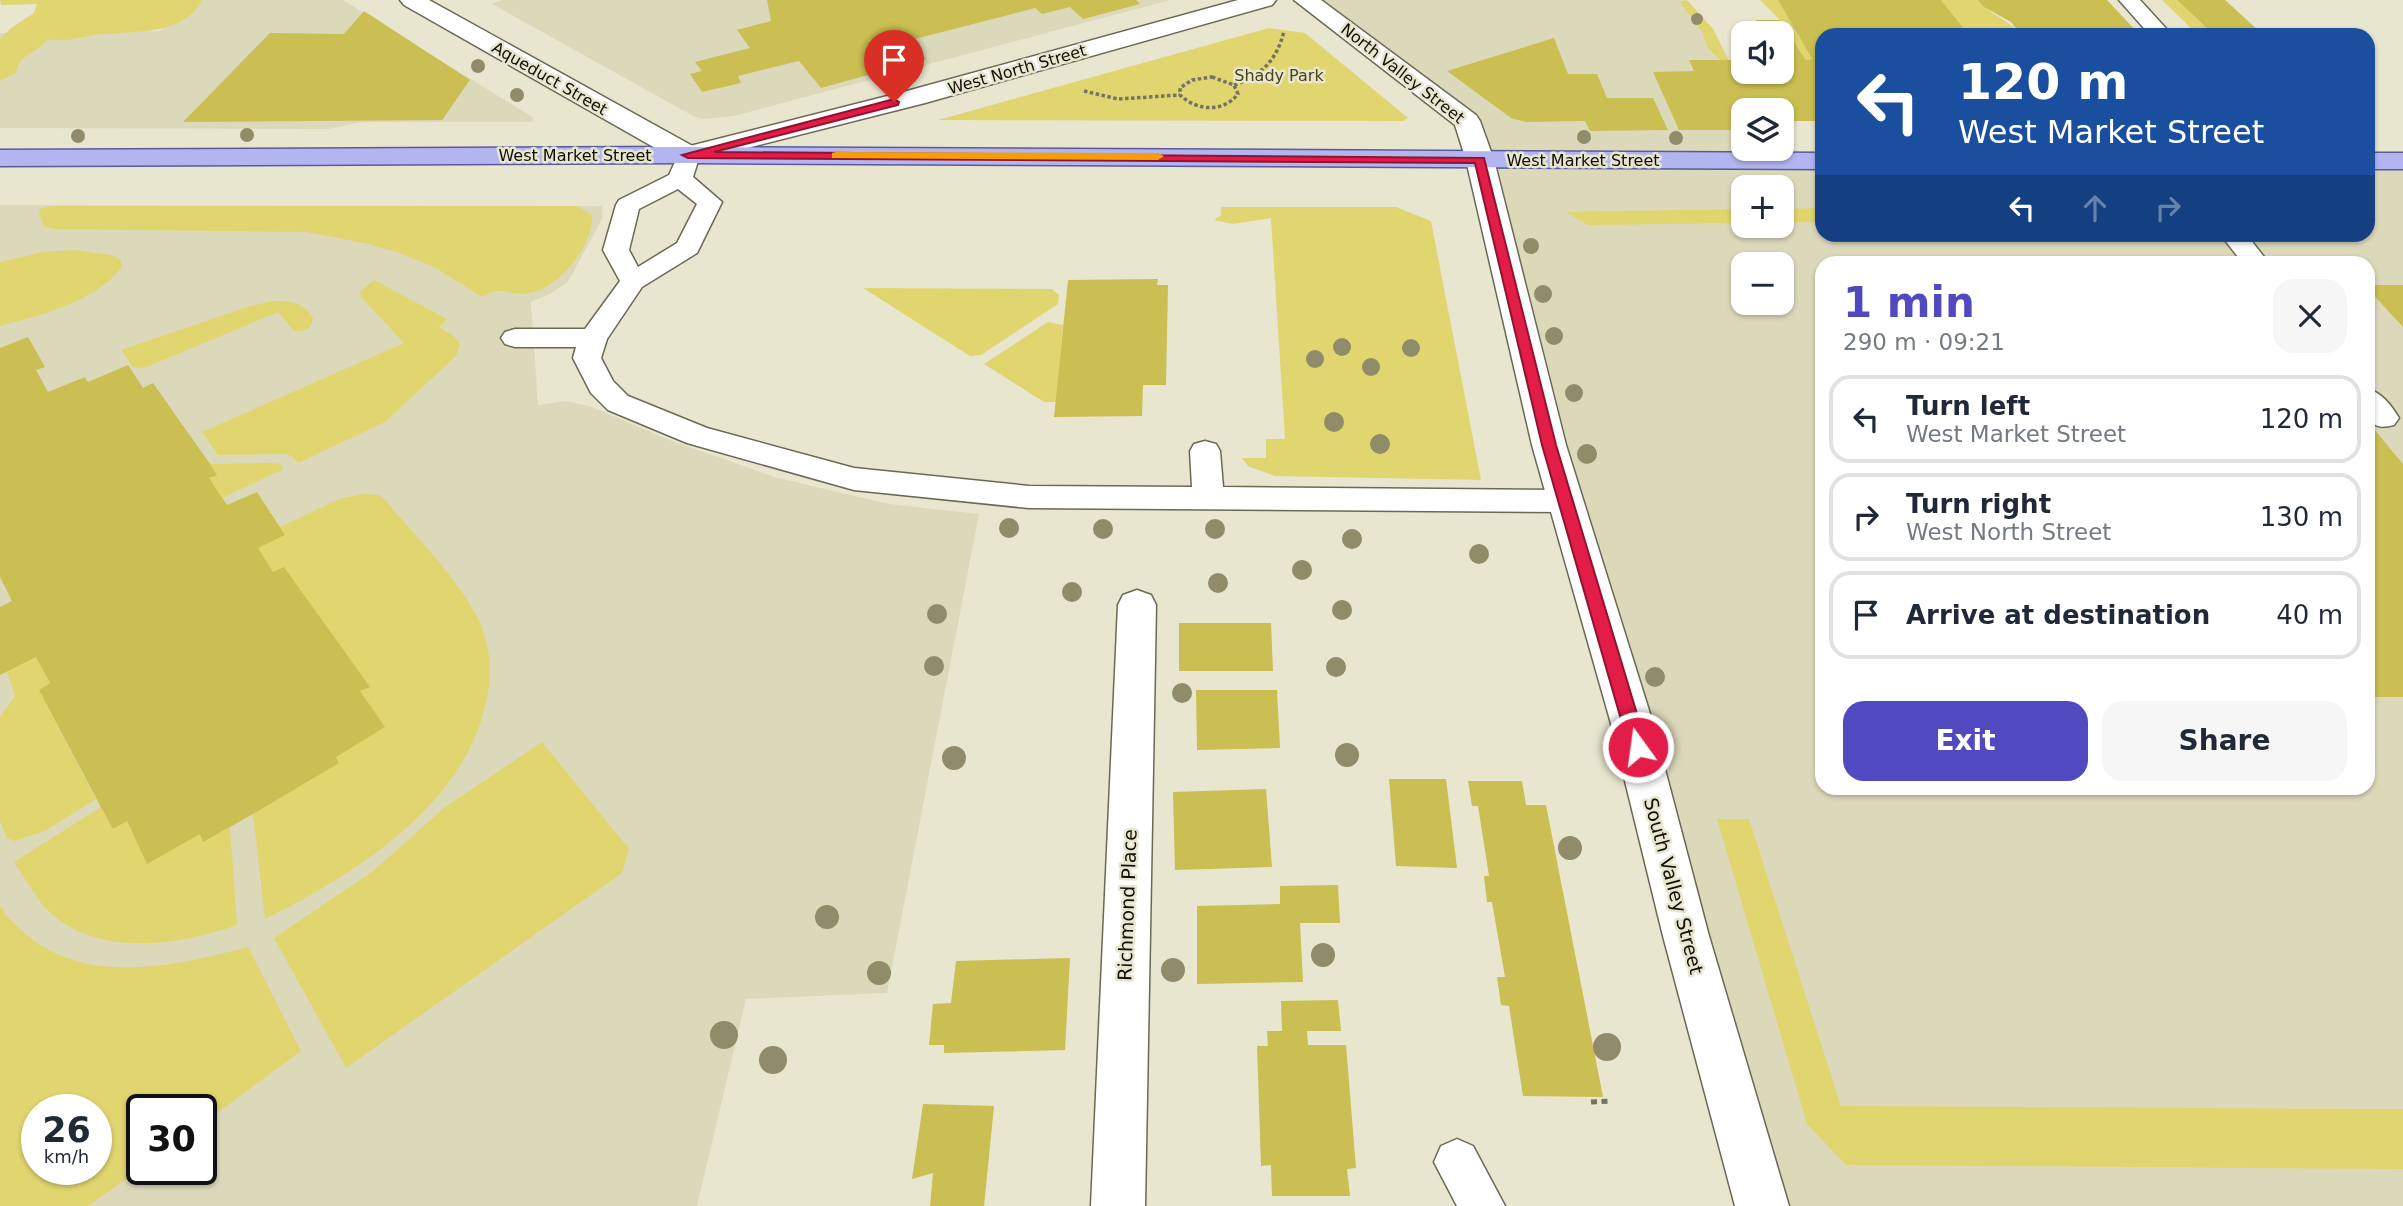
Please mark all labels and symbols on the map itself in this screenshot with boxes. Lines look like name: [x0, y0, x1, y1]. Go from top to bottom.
street label: North Valley Street: [1337, 19, 1468, 127]
pin: [864, 30, 924, 102]
street label: Aqueduct Street: [489, 38, 611, 119]
street label: West North Street: [946, 41, 1088, 98]
park label: Shady Park: [1234, 66, 1324, 85]
street label: West Market Street: [498, 146, 652, 165]
street label: West Market Street: [1506, 151, 1660, 170]
position arrow: [1601, 710, 1675, 784]
street label: South Valley Street: [1640, 795, 1708, 977]
street label: Richmond Place: [1113, 829, 1141, 981]
speed limit sign: 30: [126, 1094, 217, 1185]

